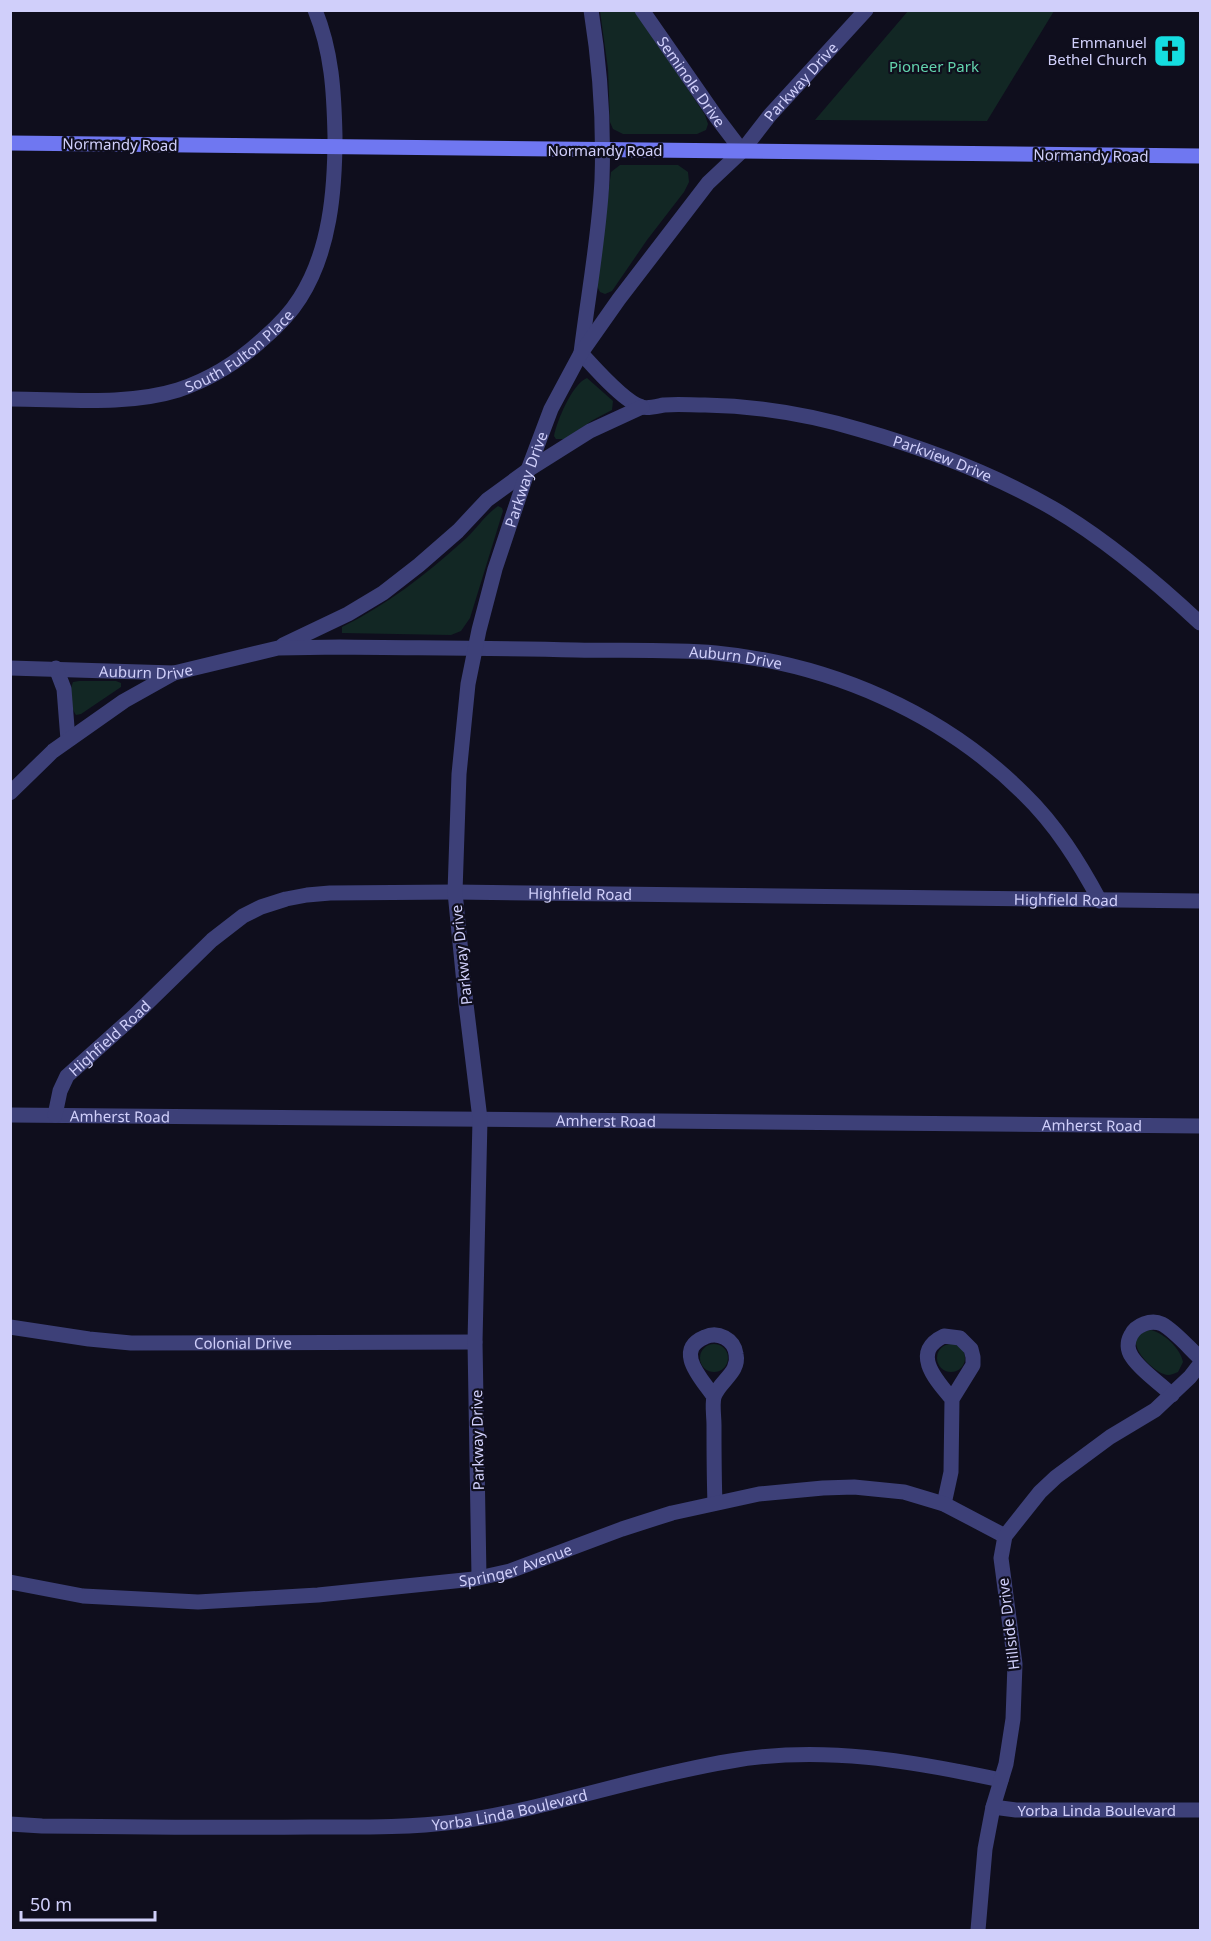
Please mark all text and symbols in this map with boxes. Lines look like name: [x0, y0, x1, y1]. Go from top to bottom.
street label: Seminole Drive: [653, 32, 730, 131]
place label: Emmanuel Bethel Church: [1047, 32, 1147, 69]
church icon: Emmanuel Bethel Church: [1152, 33, 1188, 69]
street label: Parkway Drive: [759, 38, 842, 125]
park label: Pioneer Park: [889, 56, 979, 76]
street label: Normandy Road: [62, 133, 178, 155]
street label: Normandy Road: [547, 140, 663, 160]
street label: Normandy Road: [1033, 144, 1149, 166]
street label: South Fulton Place: [182, 305, 298, 397]
street label: Parkway Drive: [500, 428, 552, 530]
street label: Parkview Drive: [891, 430, 995, 486]
street label: Auburn Drive: [689, 641, 784, 673]
street label: Auburn Drive: [99, 659, 195, 683]
street label: Highfield Road: [528, 883, 632, 904]
street label: Highfield Road: [1014, 889, 1118, 910]
street label: Parkway Drive: [446, 904, 476, 1006]
street label: Highfield Road: [64, 996, 155, 1080]
street label: Amherst Road: [70, 1106, 170, 1126]
street label: Amherst Road: [556, 1110, 656, 1131]
street label: Amherst Road: [1042, 1115, 1142, 1135]
street label: Colonial Drive: [194, 1333, 292, 1353]
street label: Parkway Drive: [466, 1390, 488, 1490]
street label: Springer Avenue: [458, 1539, 575, 1590]
street label: Hillside Drive: [992, 1577, 1024, 1671]
street label: Yorba Linda Boulevard: [431, 1784, 589, 1834]
street label: Yorba Linda Boulevard: [1018, 1800, 1176, 1820]
scale bar: [21, 1884, 154, 1922]
text: 50 m: [30, 1892, 72, 1916]

